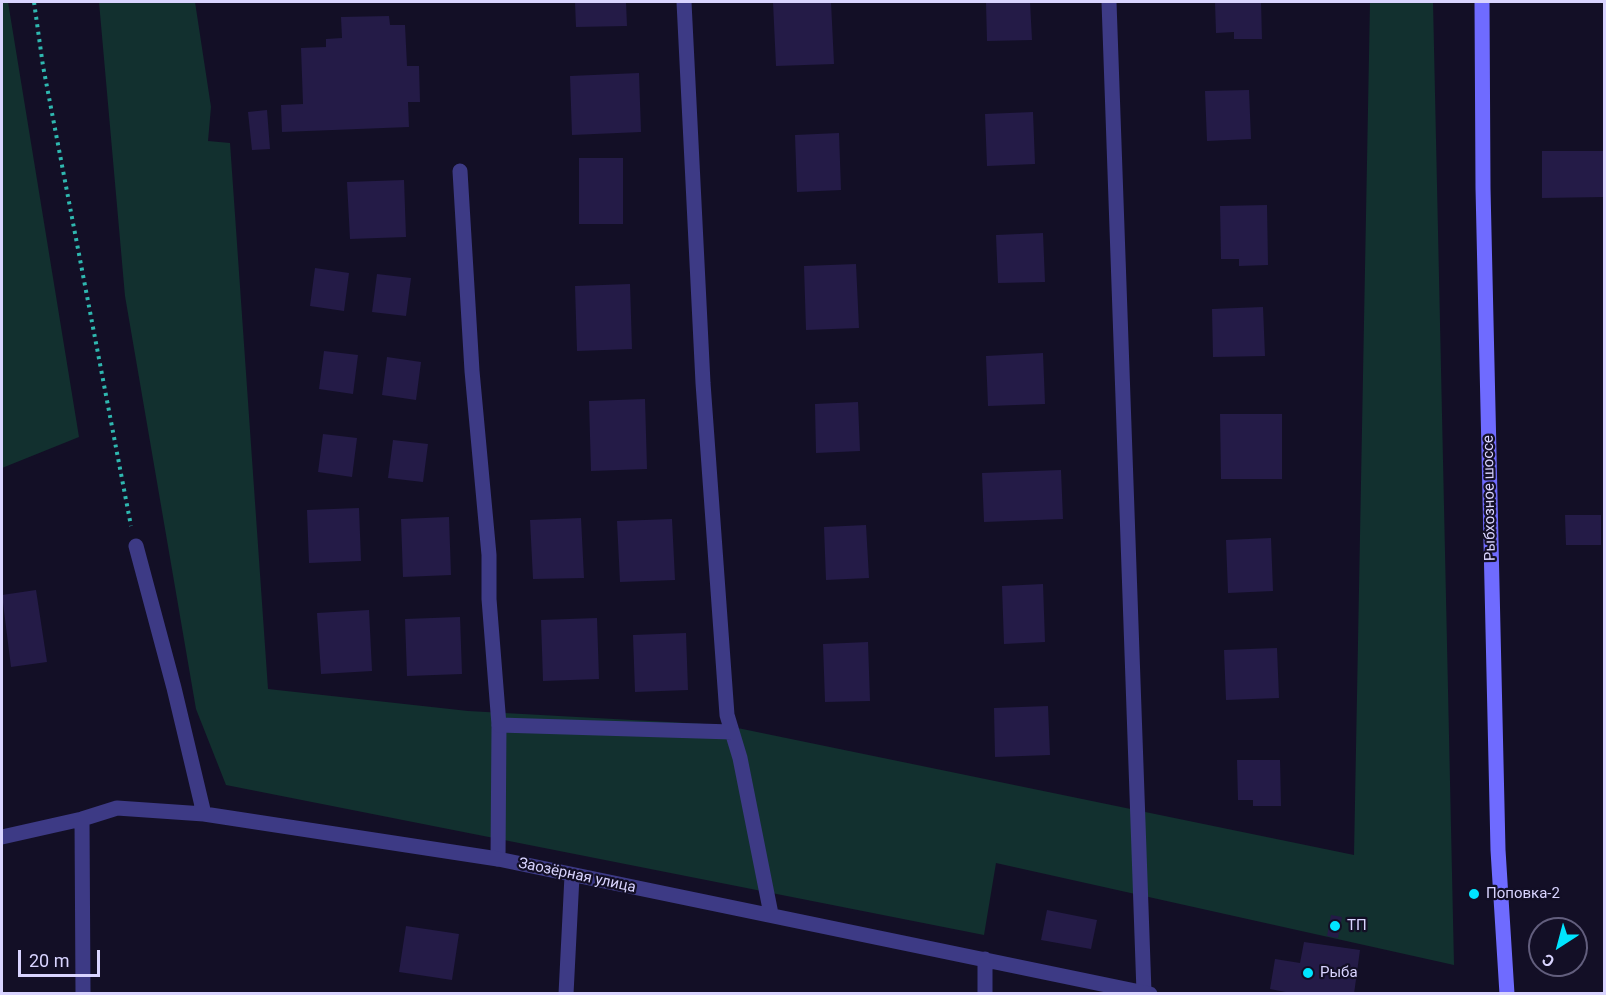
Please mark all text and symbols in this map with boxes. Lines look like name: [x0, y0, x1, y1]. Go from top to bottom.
street label: Рыбхозное шоссе: [1480, 435, 1500, 561]
street label: Заозёрная улица: [517, 855, 637, 897]
place label: Поповка-2: [1486, 885, 1560, 903]
marker: Поповка-2: [1467, 887, 1481, 901]
place label: ТП: [1347, 917, 1367, 935]
north arrow: [1528, 917, 1588, 977]
marker: ТП: [1328, 919, 1342, 933]
scale bar: [21, 938, 104, 976]
text: 20 m: [29, 950, 69, 971]
text: С: [1538, 950, 1558, 971]
place label: Рыба: [1320, 964, 1358, 982]
marker: Рыба: [1301, 966, 1315, 980]

